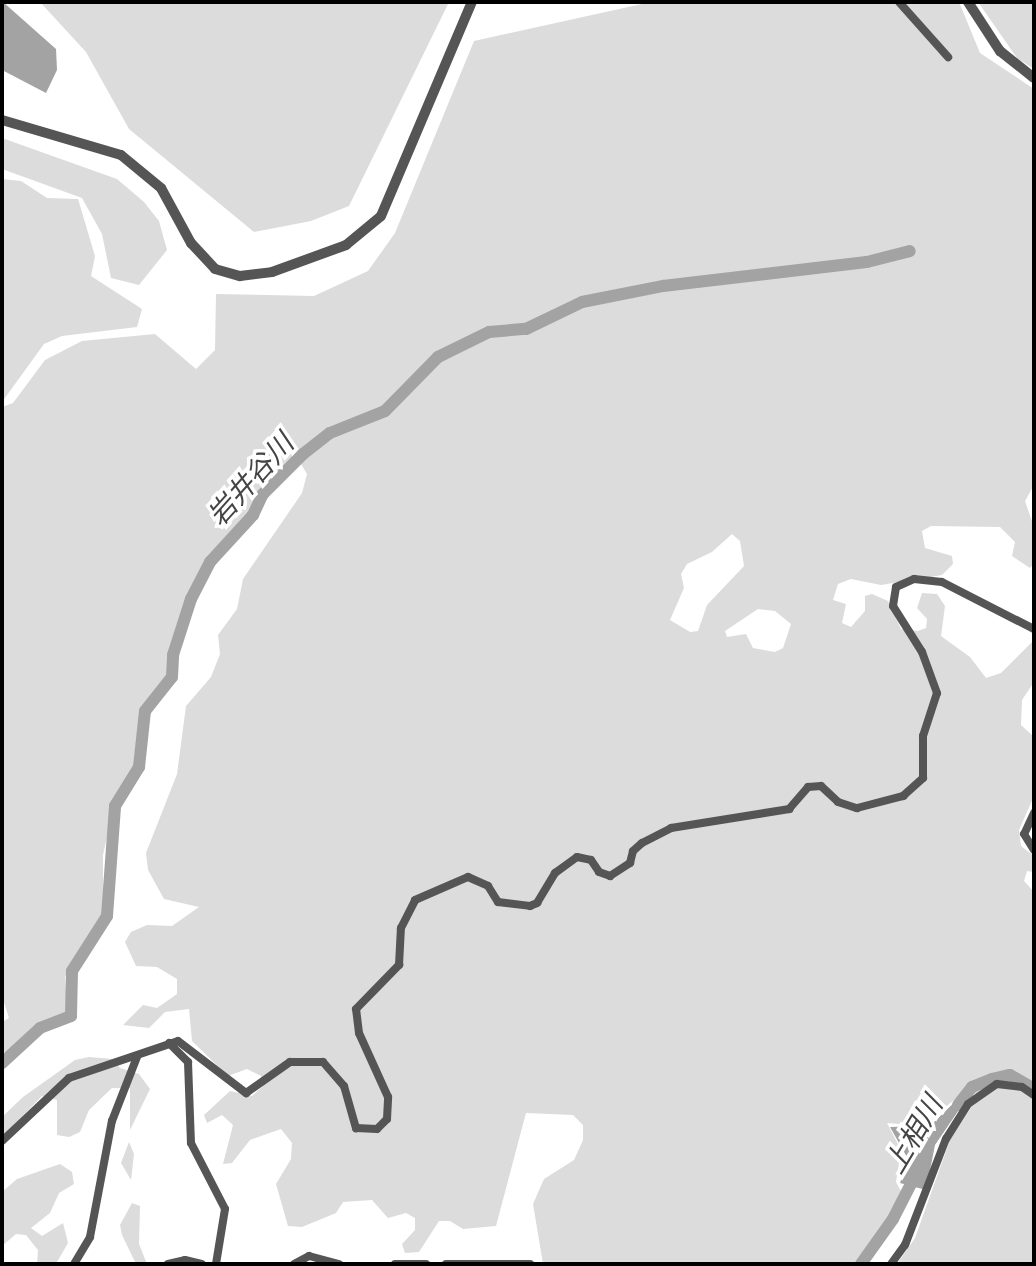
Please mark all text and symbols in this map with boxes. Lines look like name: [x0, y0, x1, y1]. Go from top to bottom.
water label: 岩井谷川: [201, 427, 301, 533]
water label: 上相川: [878, 1090, 950, 1180]

